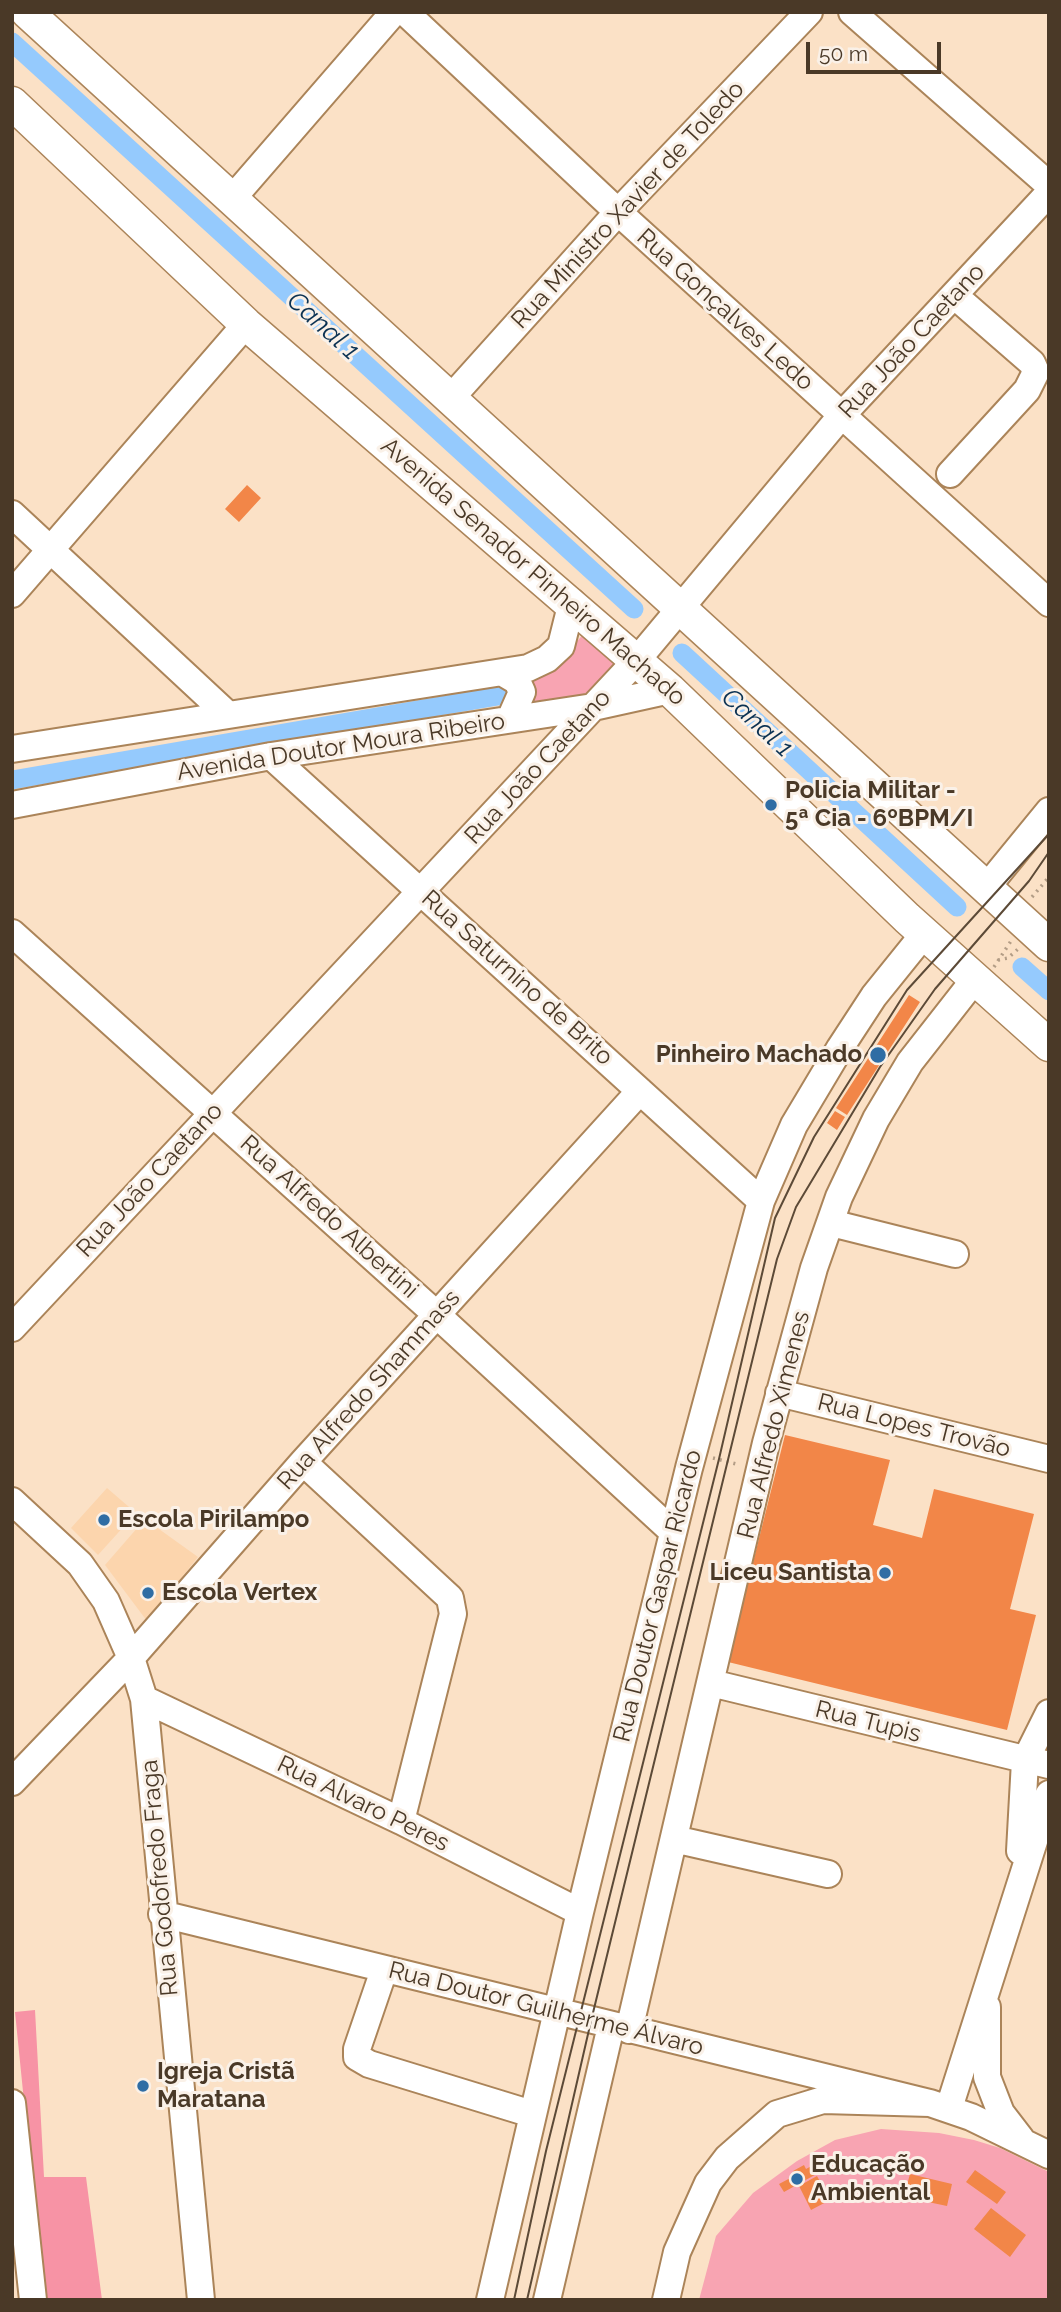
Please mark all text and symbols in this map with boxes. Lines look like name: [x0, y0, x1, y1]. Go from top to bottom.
scale bar: [809, 28, 944, 72]
text: 50 m: [819, 41, 868, 66]
street label: Rua Ministro Xavier de Toledo: [506, 75, 750, 335]
street label: Rua Gonçalves Ledo: [631, 223, 819, 397]
street label: Rua João Caetano: [833, 258, 991, 424]
water label: Canal 1: [280, 285, 366, 367]
street label: Avenida Senador Pinheiro Machado: [375, 432, 691, 712]
water label: Canal 1: [715, 682, 799, 764]
street label: Rua João Caetano: [459, 684, 617, 850]
street label: Avenida Doutor Moura Ribeiro: [175, 707, 507, 787]
place label: Policia Militar - 5ª Cia - 6ºBPM/I: [785, 777, 973, 833]
marker: Policia Militar - 5ª Cia - 6ºBPM/I: [763, 797, 779, 813]
street label: Rua Saturnino de Brito: [415, 884, 619, 1072]
place label: Pinheiro Machado: [656, 1041, 862, 1069]
marker: Pinheiro Machado: [868, 1045, 888, 1065]
street label: Rua João Caetano: [71, 1097, 229, 1263]
street label: Rua Alfredo Albertini: [234, 1129, 424, 1305]
street label: Rua Alfredo Shammass: [272, 1284, 466, 1496]
street label: Rua Alfredo Ximenes: [732, 1308, 816, 1542]
street label: Rua Lopes Trovão: [815, 1388, 1013, 1464]
street label: Rua Doutor Gaspar Ricardo: [608, 1447, 708, 1745]
place label: Escola Pirilampo: [118, 1506, 309, 1534]
marker: Escola Pirilampo: [96, 1512, 112, 1528]
place label: Liceu Santista: [709, 1559, 871, 1587]
marker: Liceu Santista: [877, 1565, 893, 1581]
place label: Escola Vertex: [162, 1579, 317, 1607]
marker: Escola Vertex: [140, 1585, 156, 1601]
street label: Rua Tupis: [812, 1695, 924, 1749]
street label: Rua Alvaro Peres: [272, 1750, 454, 1858]
street label: Rua Godofredo Fraga: [135, 1759, 185, 1997]
street label: Rua Doutor Guilherme Álvaro: [386, 1956, 706, 2062]
place label: Igreja Cristã Maratana: [157, 2058, 295, 2114]
marker: Igreja Cristã Maratana: [135, 2078, 151, 2094]
place label: Educação Ambiental: [811, 2151, 930, 2207]
marker: Educação Ambiental: [789, 2171, 805, 2187]

